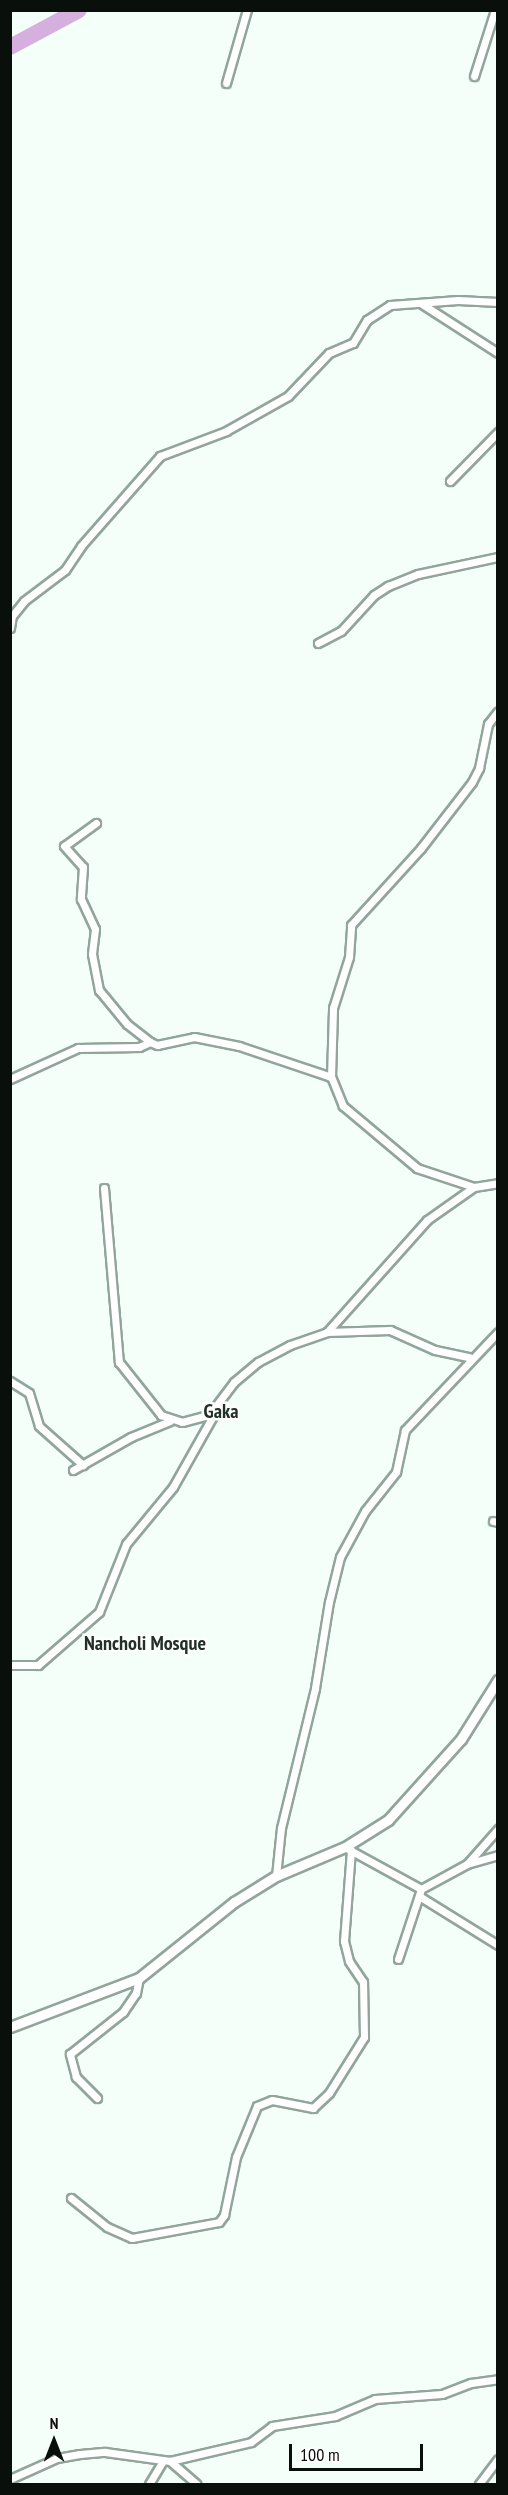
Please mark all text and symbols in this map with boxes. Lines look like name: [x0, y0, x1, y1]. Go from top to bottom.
district label: Gaka: [204, 1399, 238, 1423]
district label: Nancholi Mosque: [84, 1631, 206, 1655]
north arrow: [24, 2411, 84, 2471]
text: N: [50, 2413, 58, 2433]
scale bar: [292, 2432, 426, 2470]
text: 100 m: [300, 2443, 340, 2466]

